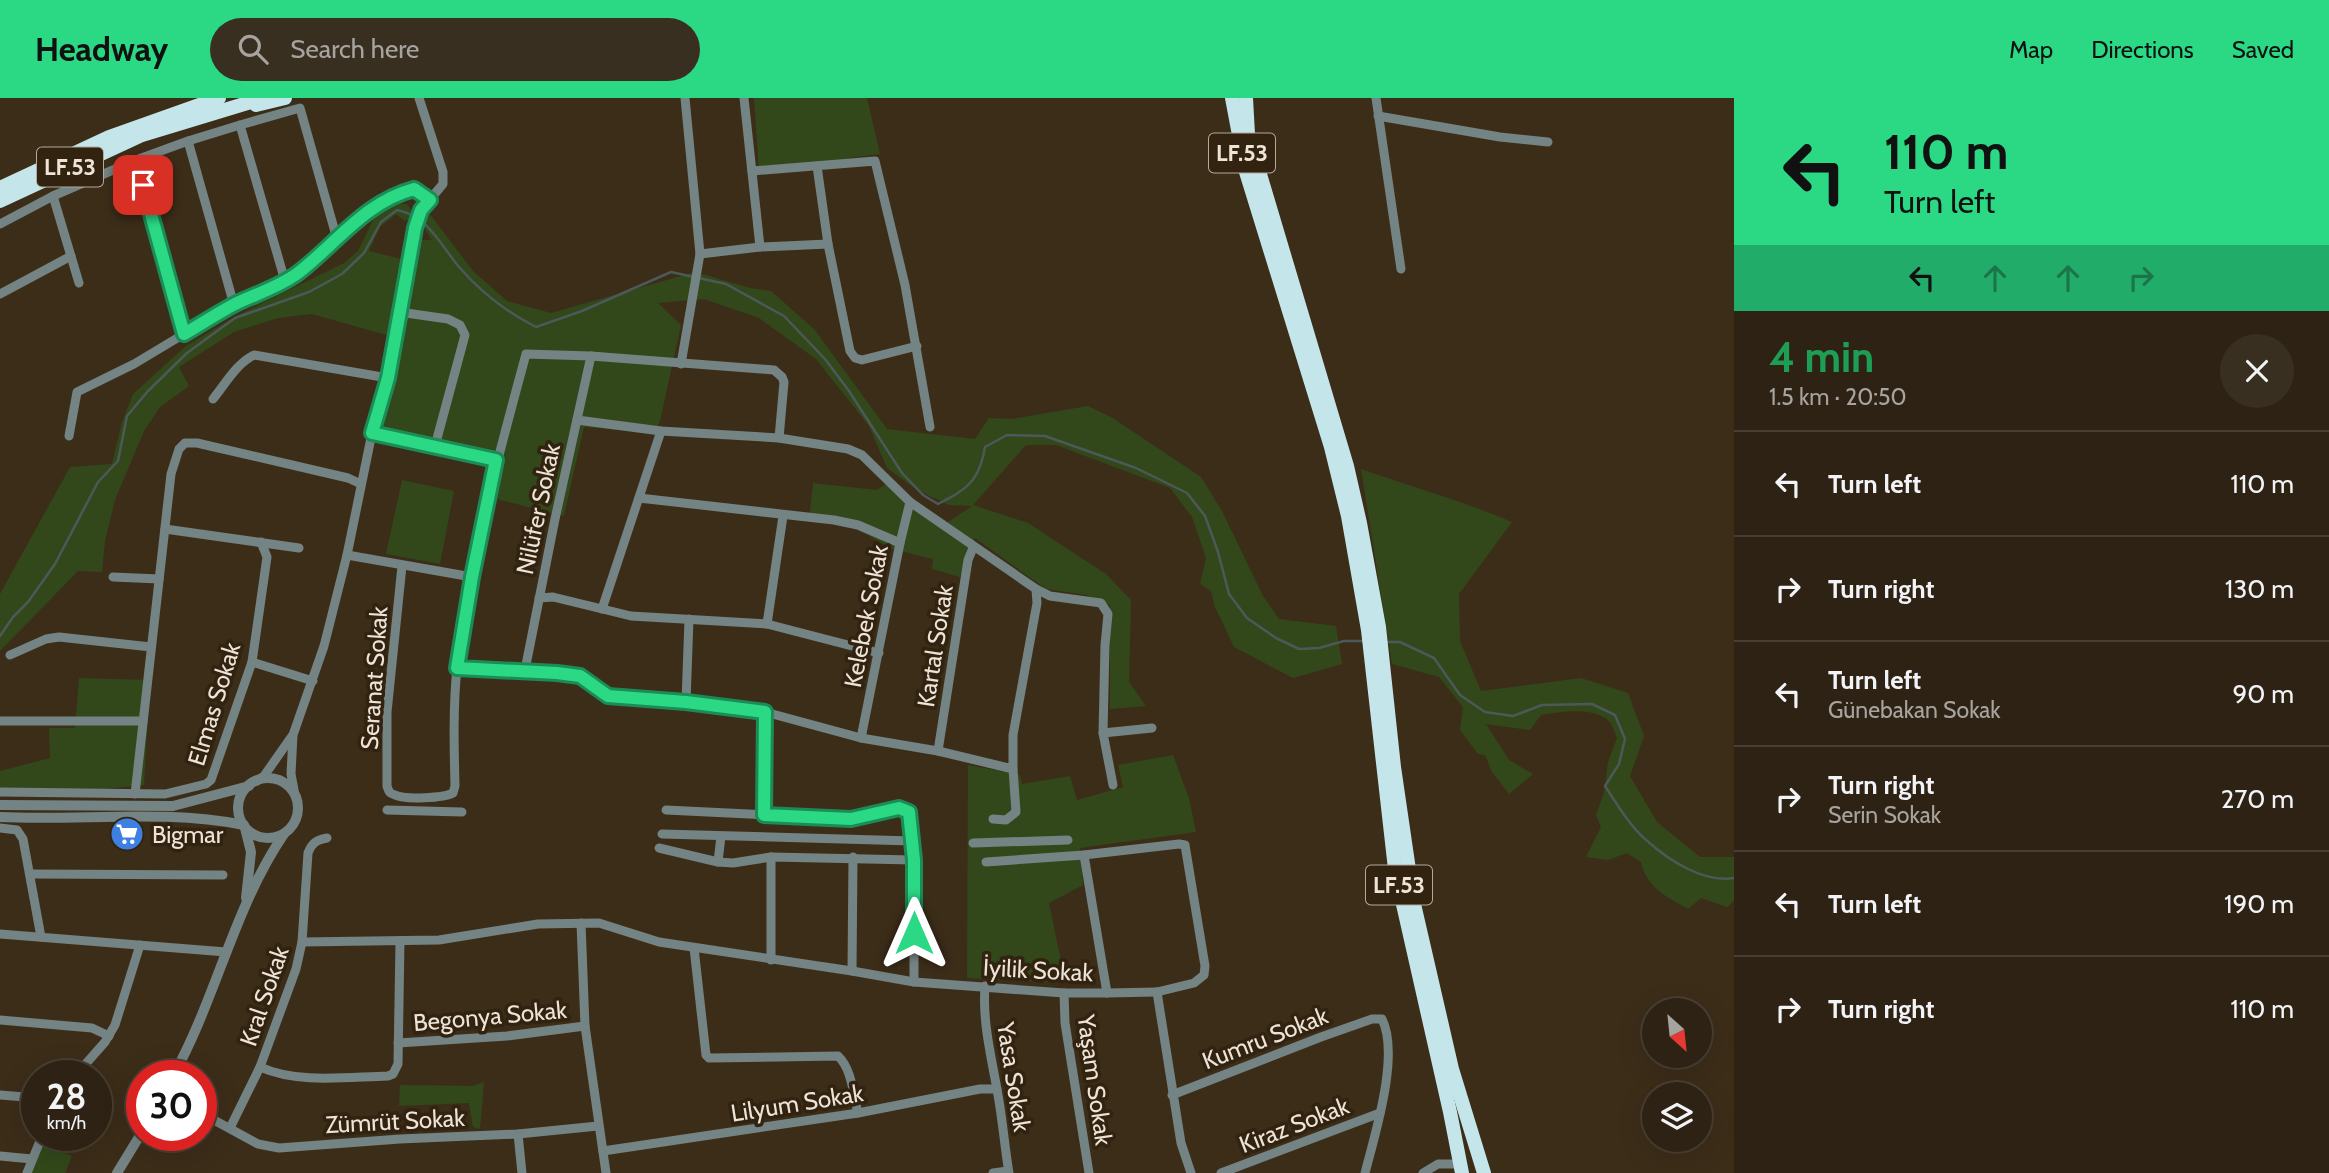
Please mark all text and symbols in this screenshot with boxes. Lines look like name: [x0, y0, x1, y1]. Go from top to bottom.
search box: [210, 18, 700, 81]
text: Headway: [35, 29, 168, 69]
icon: search: [234, 30, 272, 68]
text: Search here: [290, 33, 419, 65]
text: Map: [2009, 35, 2053, 64]
text: Directions: [2091, 35, 2194, 64]
text: Saved: [2232, 35, 2294, 64]
text: 110 m: [1884, 122, 2008, 181]
icon: left: [1769, 126, 1860, 217]
road number: LF.53: [1209, 134, 1275, 172]
road number: LF.53: [37, 148, 103, 186]
pin: [113, 155, 173, 215]
icon: arrive: [124, 166, 162, 204]
text: Turn left: [1884, 182, 1995, 221]
icon: left: [1903, 259, 1941, 297]
icon: ahead: [1976, 259, 2014, 297]
icon: ahead: [2049, 259, 2087, 297]
icon: right: [2122, 259, 2160, 297]
text: 4 min: [1769, 331, 1874, 383]
button: close: [2220, 334, 2294, 408]
text: 1.5 km · 20:50: [1769, 383, 1907, 411]
street label: Nilüfer Sokak: [510, 441, 566, 577]
icon: left: [1769, 465, 1807, 503]
text: Turn left: [1828, 468, 1921, 500]
text: 110 m: [2230, 468, 2294, 500]
street label: Kelebek Sokak: [838, 542, 894, 690]
icon: right: [1769, 570, 1807, 608]
text: Turn right: [1828, 573, 1934, 605]
text: 130 m: [2225, 573, 2294, 605]
street label: Kartal Sokak: [911, 583, 959, 709]
street label: Seranat Sokak: [355, 605, 393, 751]
street label: Elmas Sokak: [182, 639, 247, 769]
text: Turn left: [1828, 664, 1921, 696]
icon: left: [1769, 675, 1807, 713]
text: 90 m: [2232, 678, 2294, 710]
text: Günebakan Sokak: [1828, 696, 2001, 724]
text: Turn right: [1828, 769, 1934, 801]
icon: right: [1769, 780, 1807, 818]
text: 270 m: [2221, 783, 2294, 815]
text: Serin Sokak: [1828, 801, 1941, 829]
supermarket icon: Bigmar: [108, 815, 146, 853]
place label: Bigmar: [152, 820, 224, 849]
road number: LF.53: [1366, 866, 1432, 904]
icon: left: [1769, 885, 1807, 923]
text: Turn left: [1828, 888, 1921, 920]
text: 190 m: [2224, 888, 2294, 920]
position arrow: [877, 896, 951, 970]
street label: Kral Sokak: [233, 942, 295, 1050]
street label: İyilik Sokak: [982, 953, 1094, 987]
icon: right: [1769, 990, 1807, 1028]
text: Turn right: [1828, 993, 1934, 1025]
text: 110 m: [2230, 993, 2294, 1025]
street label: Begonya Sokak: [412, 995, 568, 1037]
north arrow: [1642, 998, 1712, 1068]
map controls: [1642, 998, 1712, 1152]
street label: Kumru Sokak: [1198, 1001, 1332, 1075]
street label: Yaşam Sokak: [1071, 1012, 1119, 1147]
street label: Yasa Sokak: [991, 1019, 1037, 1134]
speed limit sign: 30: [126, 1060, 217, 1151]
text: 28: [47, 1075, 86, 1118]
street label: Lilyum Sokak: [729, 1078, 866, 1128]
button: layers: [1642, 1082, 1712, 1152]
street label: Kiraz Sokak: [1235, 1091, 1353, 1159]
street label: Zümrüt Sokak: [324, 1103, 466, 1139]
text: km/h: [47, 1112, 86, 1134]

